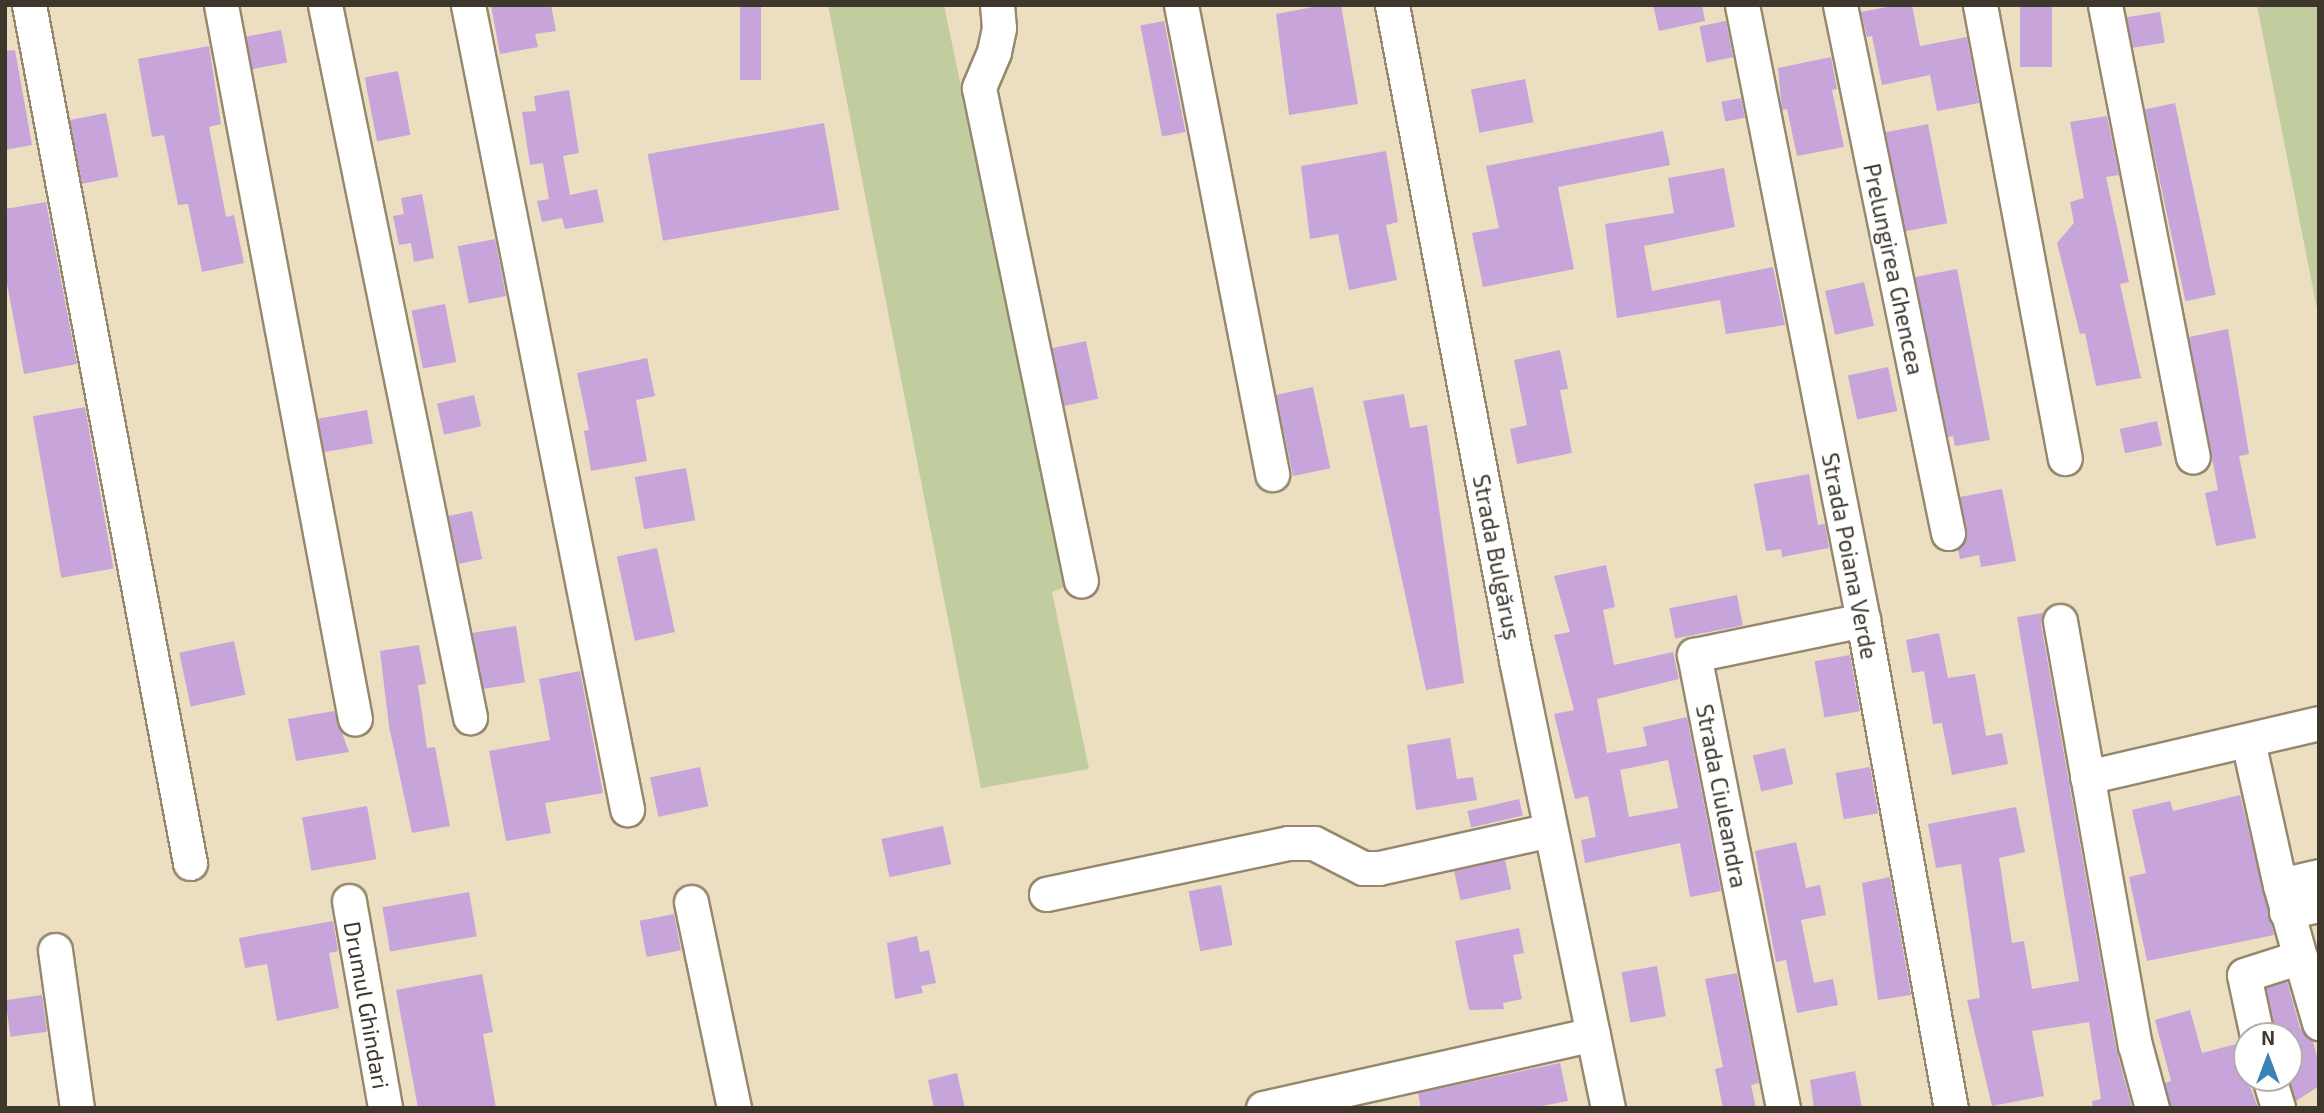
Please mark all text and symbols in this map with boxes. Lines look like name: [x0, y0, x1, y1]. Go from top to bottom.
street label: Prelungirea Ghencea: [1858, 161, 1930, 377]
street label: Strada Poiana Verde: [1816, 450, 1884, 662]
street label: Strada Bulgăruș: [1467, 472, 1527, 642]
street label: Strada Ciuleandra: [1691, 702, 1753, 890]
street label: Drumul Ghindari: [339, 919, 395, 1091]
north arrow: [2233, 1022, 2303, 1092]
text: N: [2261, 1026, 2275, 1049]

